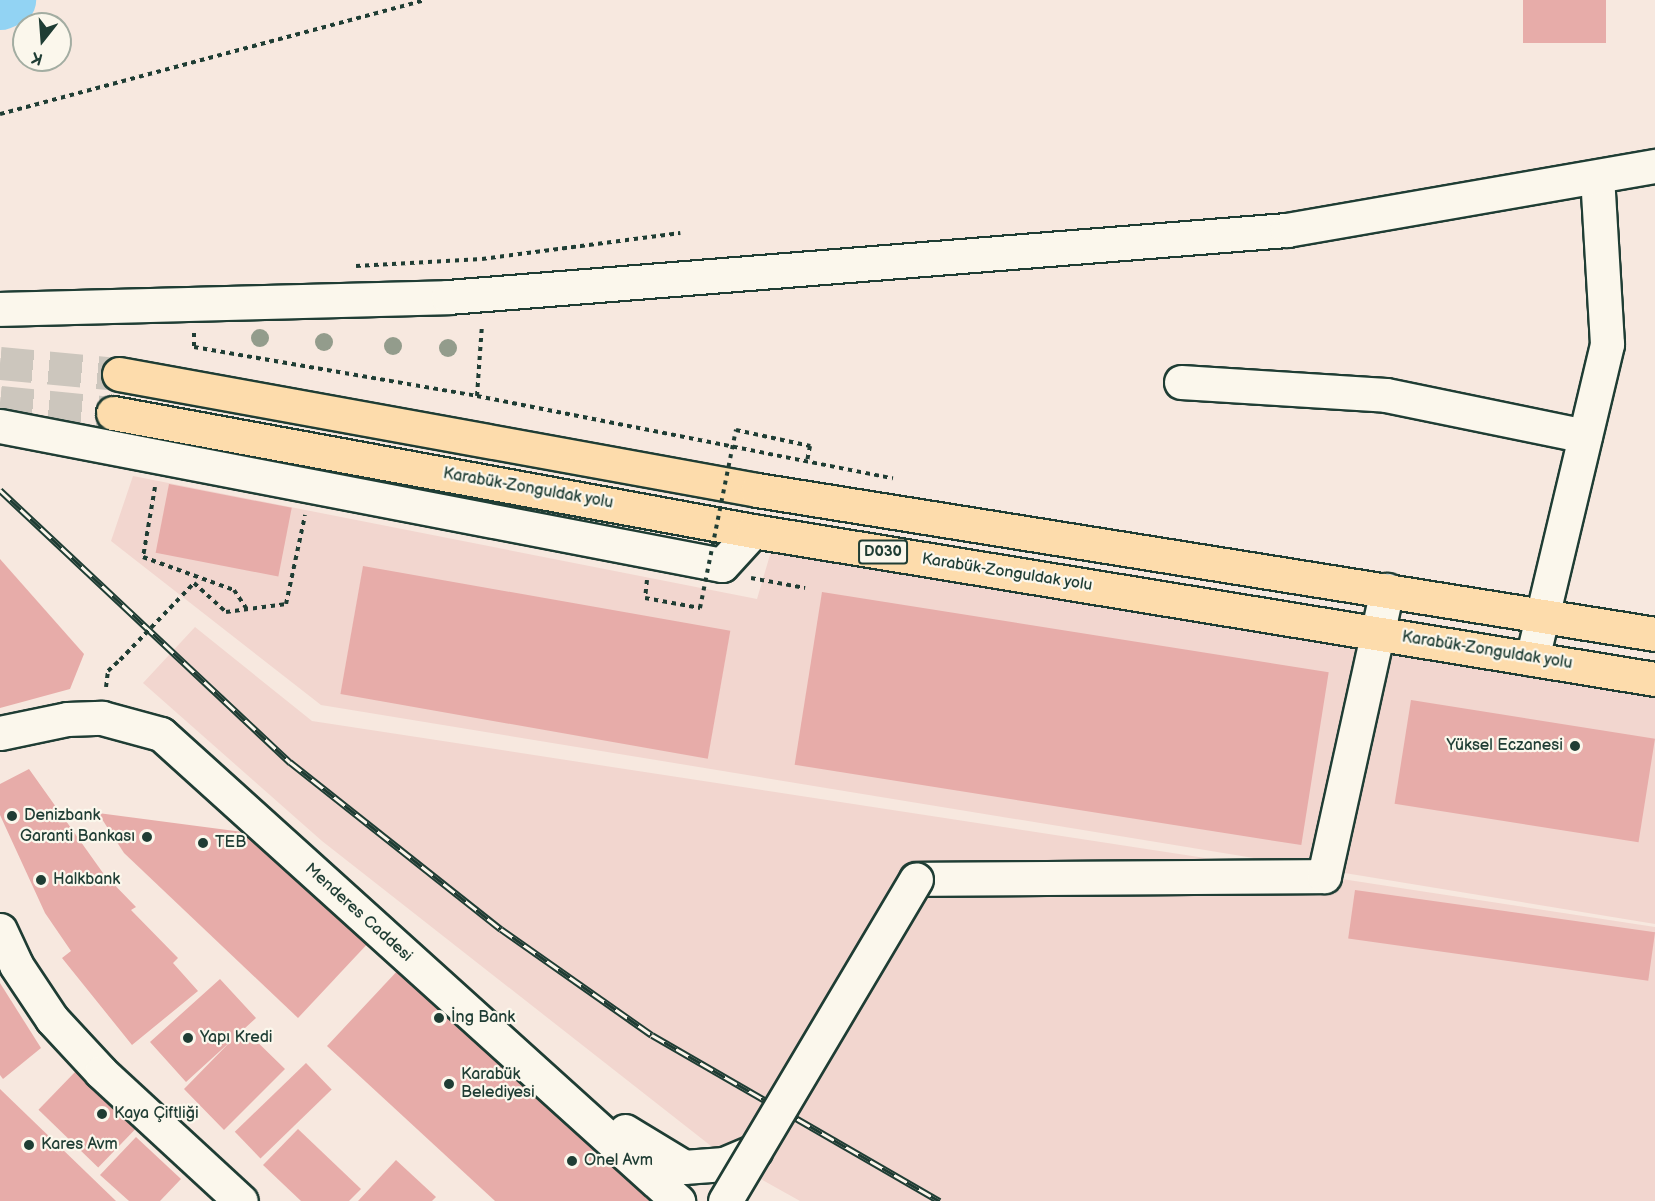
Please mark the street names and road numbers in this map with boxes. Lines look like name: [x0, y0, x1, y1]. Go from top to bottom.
street label: Karabük-Zonguldak yolu: [441, 465, 615, 513]
road number: D030: [858, 540, 908, 564]
street label: Karabük-Zonguldak yolu: [920, 550, 1094, 596]
street label: Karabük-Zonguldak yolu: [1400, 628, 1574, 674]
street label: Menderes Caddesi: [300, 860, 416, 966]

